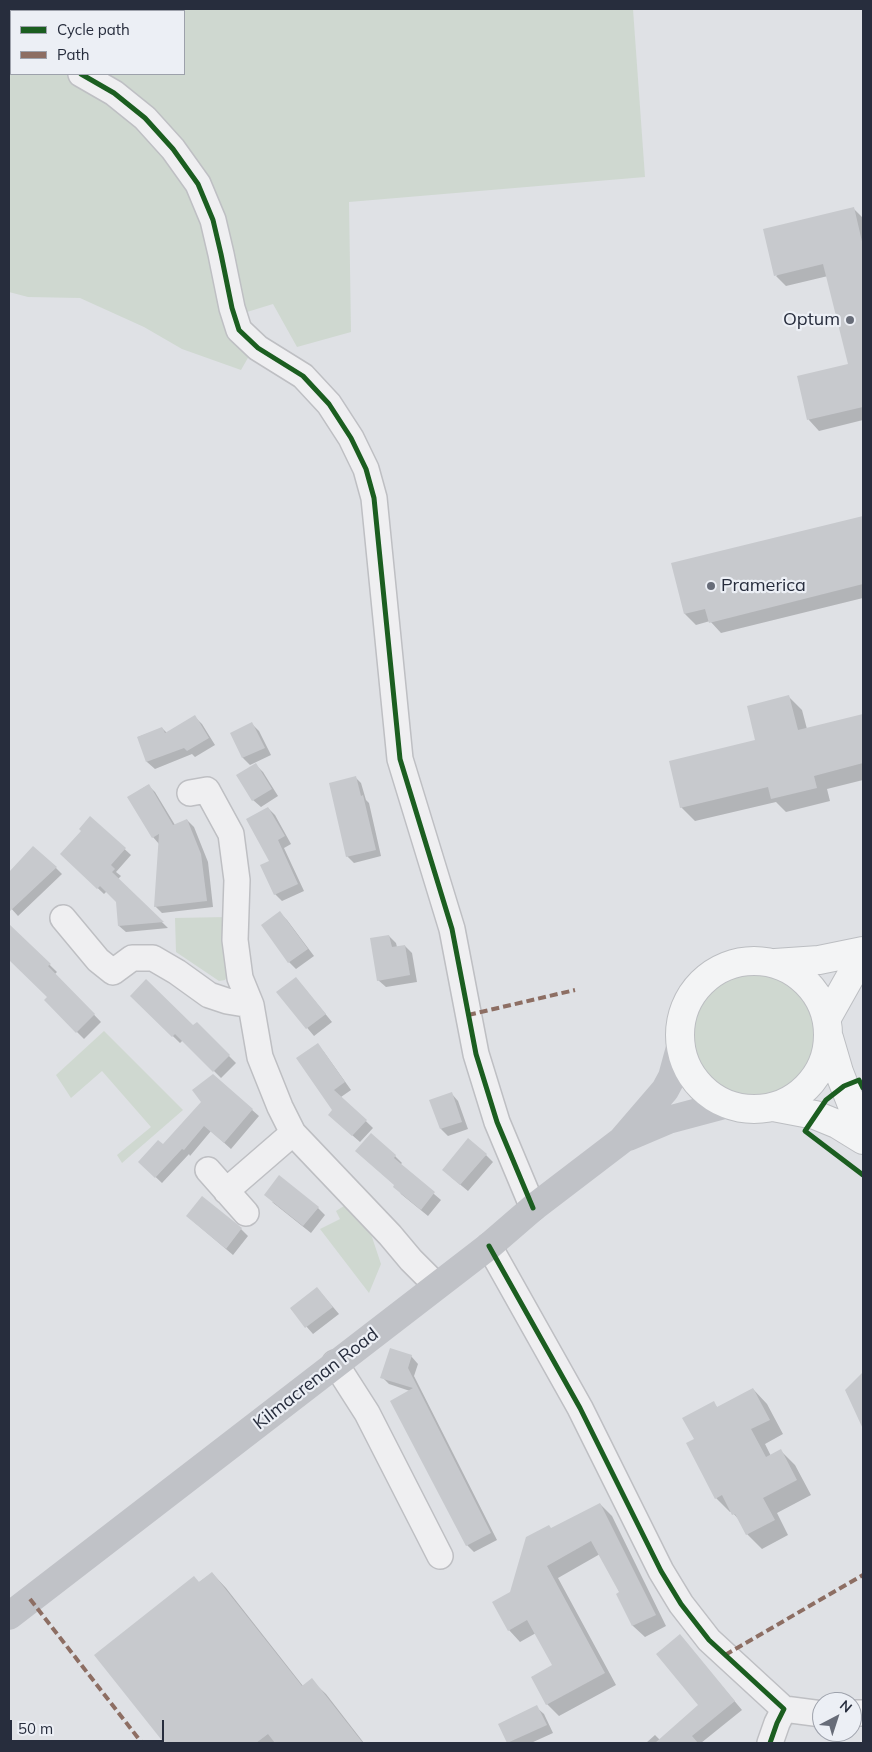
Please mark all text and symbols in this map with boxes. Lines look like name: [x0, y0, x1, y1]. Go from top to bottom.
legend: [10, 10, 185, 75]
text: Cycle path: [57, 20, 130, 39]
text: Path: [57, 45, 89, 64]
place label: Optum: [783, 309, 840, 331]
marker: Optum: [844, 314, 856, 326]
place label: Pramerica: [721, 575, 806, 597]
marker: Pramerica: [705, 580, 717, 592]
street label: Kilmacrenan Road: [249, 1324, 383, 1434]
north arrow: [812, 1692, 862, 1742]
text: N: [836, 1696, 856, 1717]
scale bar: [12, 1710, 166, 1742]
text: 50 m: [18, 1719, 53, 1738]

